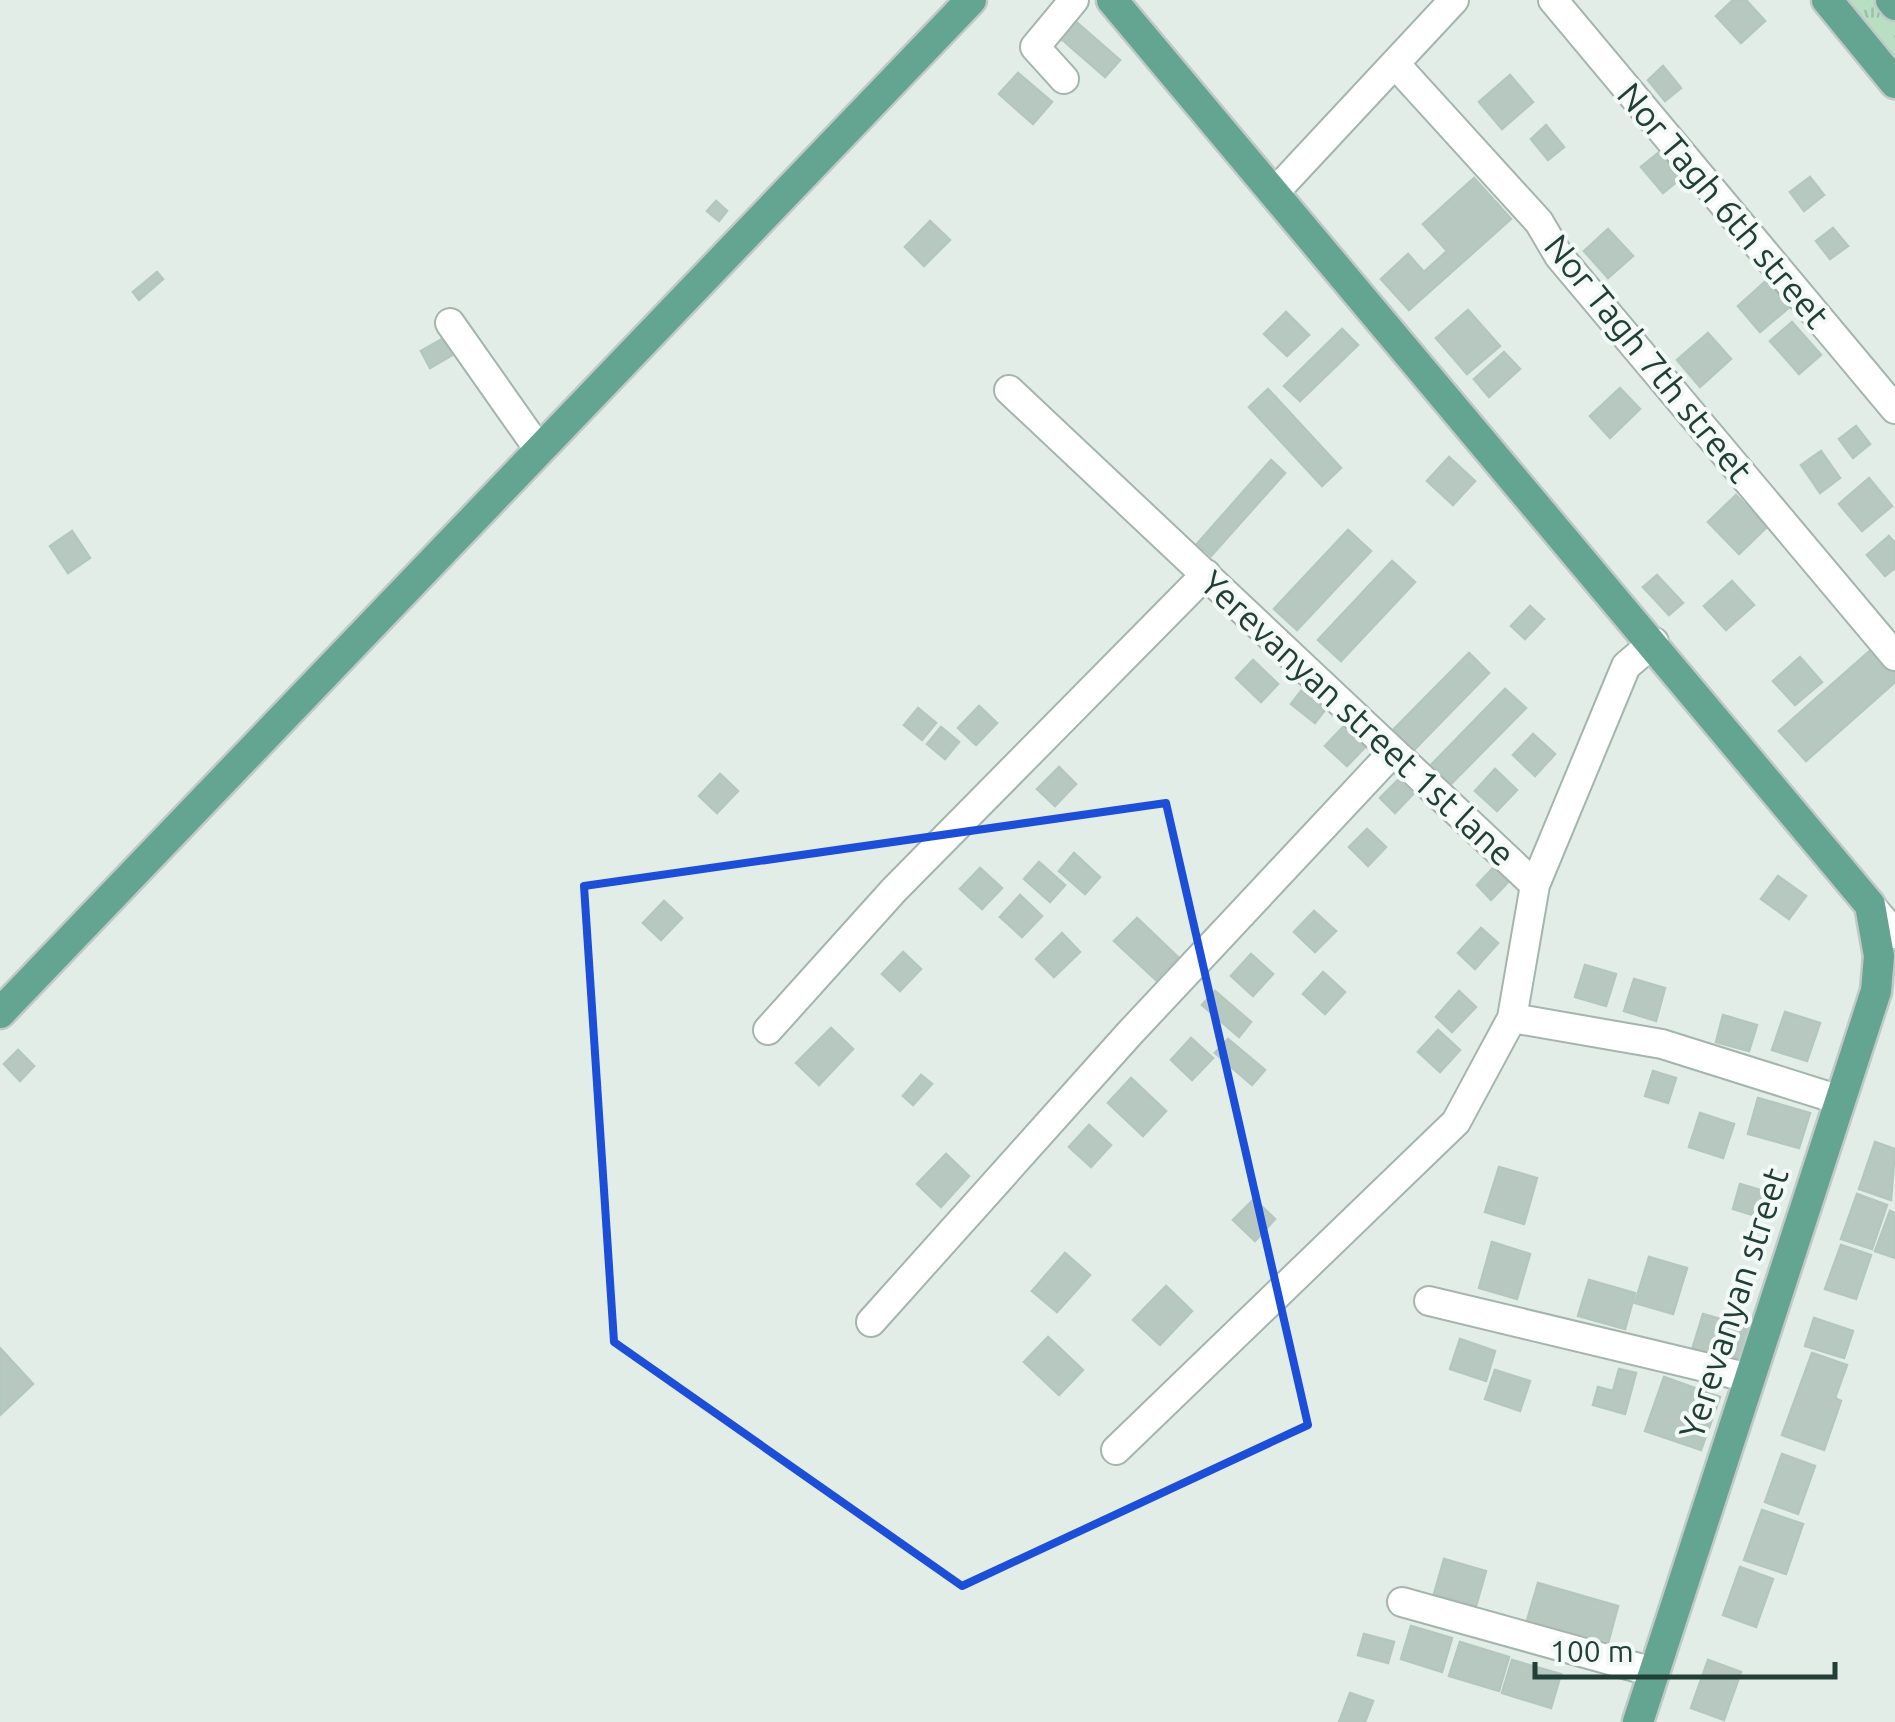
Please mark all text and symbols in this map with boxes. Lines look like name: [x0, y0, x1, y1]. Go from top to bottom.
street label: Nor Tagh 6th street: [1610, 75, 1838, 336]
street label: Nor Tagh 7th street: [1537, 226, 1761, 490]
street label: Yerevanyan street 1st lane: [1193, 562, 1523, 874]
street label: Yerevanyan street: [1670, 1162, 1796, 1444]
scale bar: [1535, 1617, 1835, 1679]
text: 100 m: [1550, 1634, 1634, 1668]

